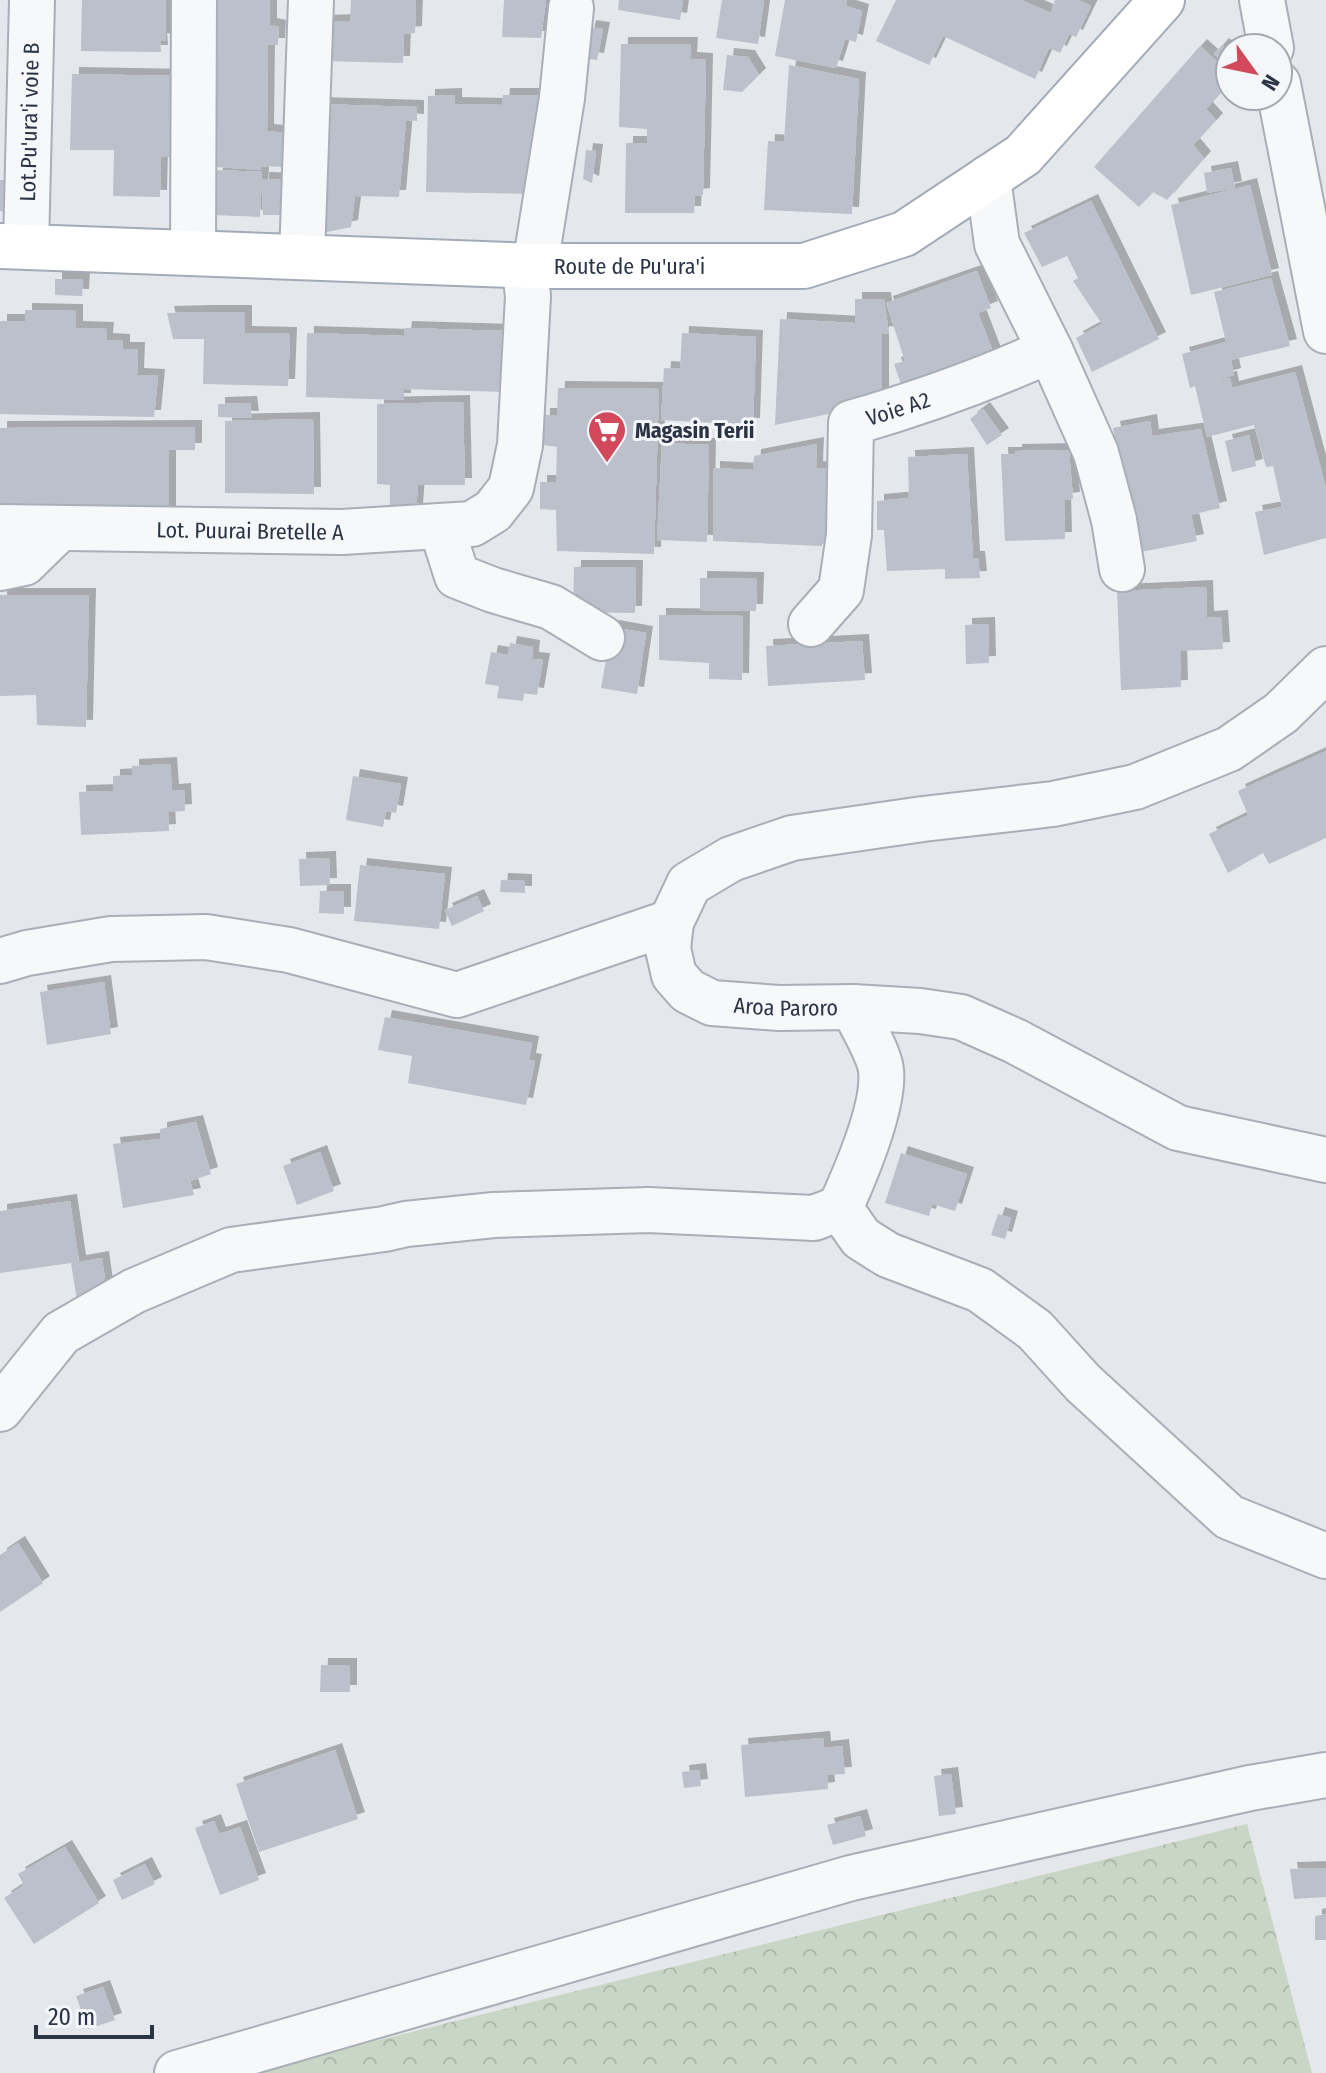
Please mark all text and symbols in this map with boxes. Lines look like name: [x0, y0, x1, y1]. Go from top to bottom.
north arrow: [1214, 32, 1294, 112]
street label: Lot.Pu'ura'i voie B: [14, 42, 44, 202]
text: N: [1255, 70, 1285, 96]
street label: Route de Pu'ura'i: [554, 253, 705, 280]
street label: Voie A2: [863, 386, 933, 431]
supermarket icon: Magasin Terii: [586, 409, 628, 464]
place label: Magasin Terii: [635, 417, 754, 444]
street label: Lot. Puurai Bretelle A: [156, 516, 344, 546]
street label: Aroa Paroro: [733, 991, 838, 1022]
scale bar: [36, 1989, 152, 2039]
text: 20 m: [48, 2003, 95, 2031]

